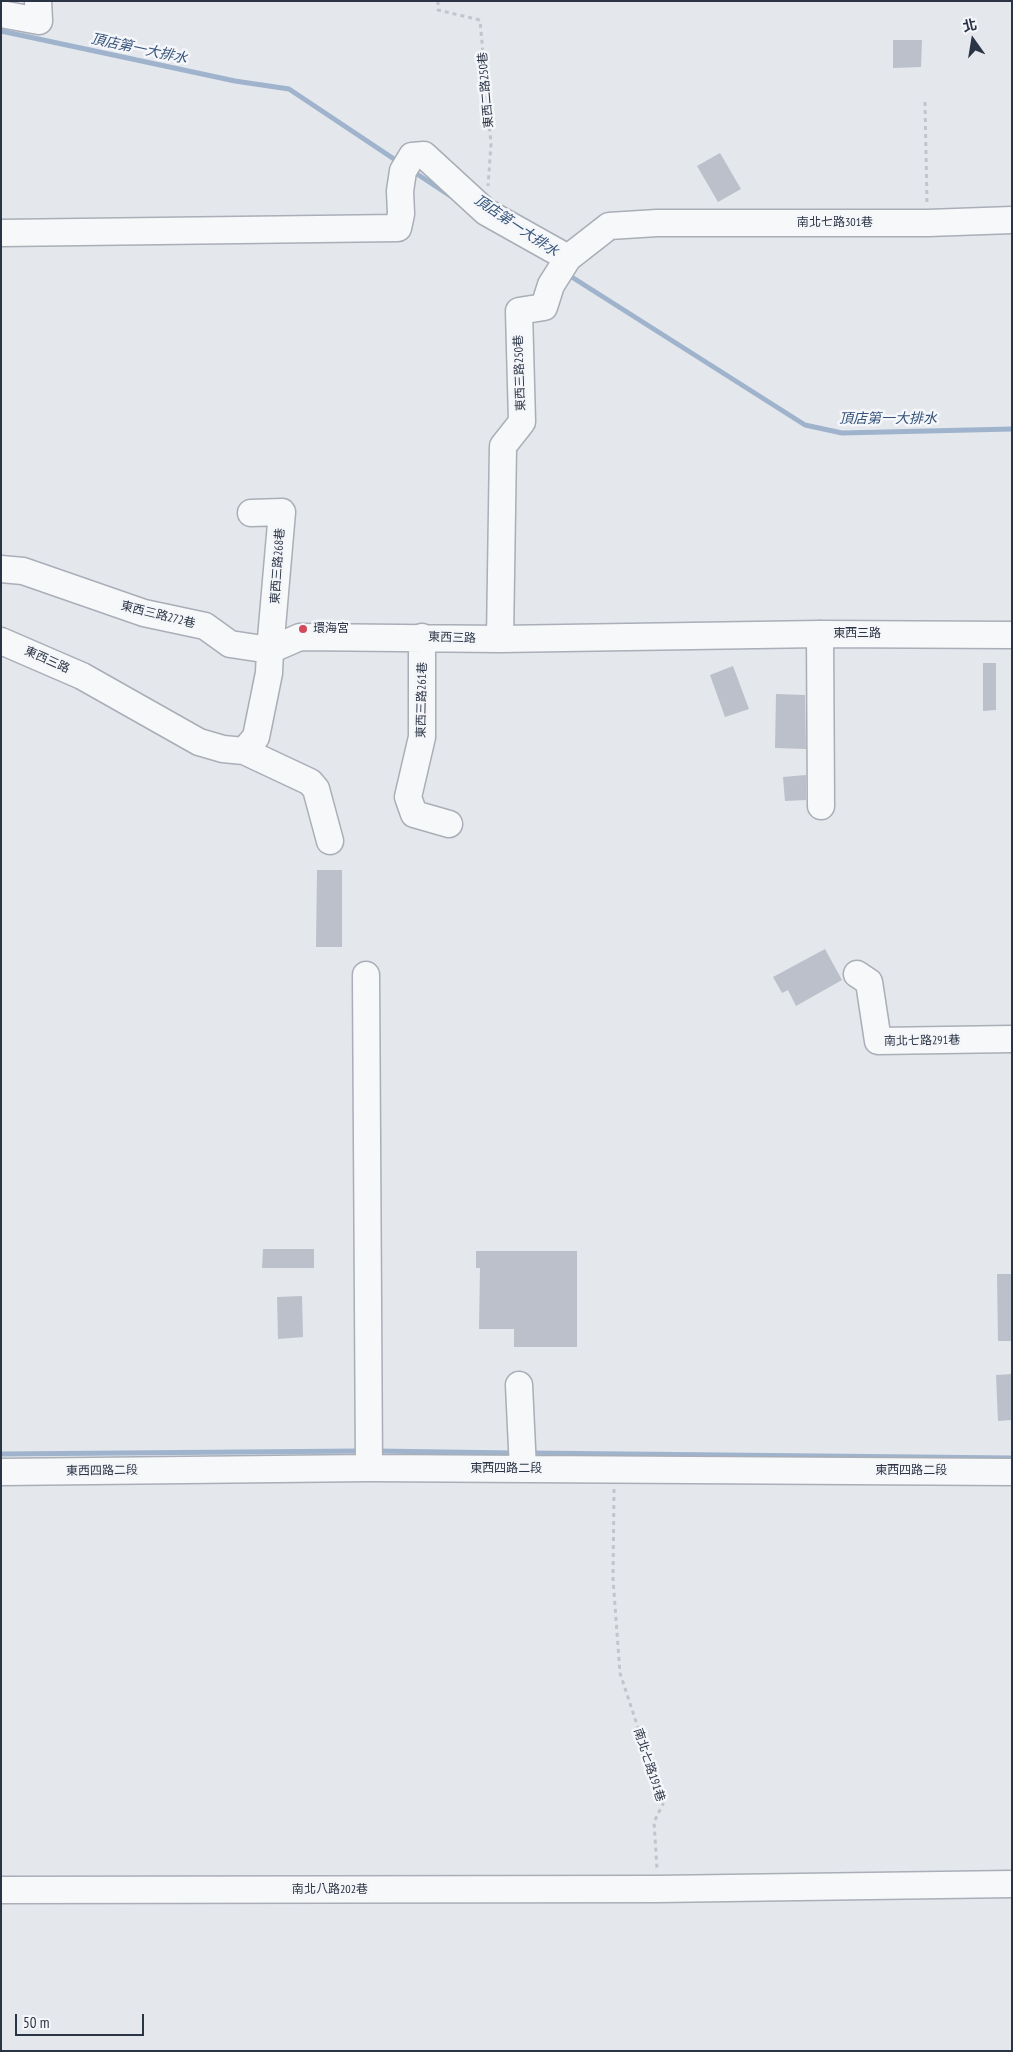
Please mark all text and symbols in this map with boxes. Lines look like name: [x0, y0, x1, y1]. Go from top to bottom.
north arrow: [948, 15, 998, 65]
text: 北: [961, 15, 978, 36]
water label: 頂店第一大排水: [89, 31, 189, 67]
street label: 東西二路250巷: [476, 51, 496, 129]
water label: 頂店第一大排水: [471, 192, 561, 260]
street label: 南北七路301巷: [797, 216, 873, 230]
street label: 東西三路250巷: [511, 335, 529, 411]
water label: 頂店第一大排水: [839, 411, 937, 427]
street label: 東西三路268巷: [268, 527, 288, 605]
street label: 東西三路272巷: [119, 599, 197, 631]
place label: 環海宮: [313, 622, 349, 636]
marker: 環海宮: [297, 623, 309, 635]
street label: 東西三路: [833, 627, 881, 641]
street label: 東西三路: [428, 630, 476, 646]
street label: 東西三路: [22, 644, 72, 676]
street label: 東西三路261巷: [414, 662, 430, 738]
street label: 南北七路291巷: [884, 1033, 960, 1049]
street label: 東西四路二段: [470, 1462, 542, 1476]
street label: 東西四路二段: [66, 1463, 138, 1479]
street label: 東西四路二段: [875, 1464, 947, 1478]
street label: 南北七路191巷: [630, 1727, 668, 1803]
street label: 南北八路202巷: [292, 1883, 368, 1897]
scale bar: [18, 2004, 146, 2036]
text: 50 m: [23, 2013, 49, 2032]

